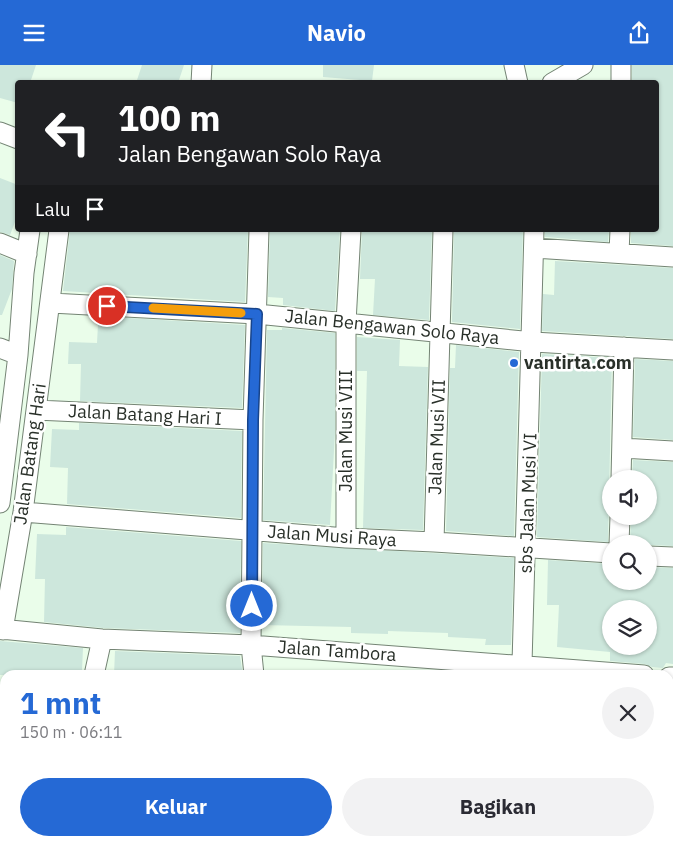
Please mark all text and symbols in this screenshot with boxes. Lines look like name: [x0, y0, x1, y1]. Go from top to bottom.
text: Navio: [307, 18, 366, 47]
icon: menu: [20, 19, 48, 47]
icon: share: [625, 19, 653, 47]
text: 100 m: [118, 95, 221, 141]
icon: left: [35, 100, 100, 165]
text: Jalan Bengawan Solo Raya: [118, 139, 381, 168]
icon: arrive: [81, 195, 109, 223]
text: Lalu: [35, 197, 71, 221]
pin: [86, 285, 128, 327]
icon: arrive: [93, 292, 121, 320]
street label: Jalan Bengawan Solo Raya: [284, 304, 501, 349]
place label: vantirta.com: [524, 351, 632, 374]
marker: vantirta.com: [508, 357, 520, 369]
street label: Jalan Musi VIII: [334, 370, 357, 492]
street label: Jalan Musi VII: [423, 379, 450, 495]
street label: Jalan Batang Hari: [8, 382, 51, 526]
street label: Jalan Batang Hari I: [68, 399, 222, 430]
street label: sbs Jalan Musi VI: [514, 432, 541, 574]
map controls: [602, 470, 657, 655]
button: sound: [602, 470, 657, 525]
street label: Jalan Musi Raya: [267, 520, 398, 552]
button: search: [602, 535, 657, 590]
position arrow: [225, 579, 277, 631]
button: layers: [602, 600, 657, 655]
street label: Jalan Tambora: [277, 635, 397, 666]
text: 1 mnt: [20, 683, 101, 722]
button: close: [602, 687, 654, 739]
text: 150 m · 06:11: [20, 722, 122, 742]
button: Keluar: [20, 778, 332, 836]
button: Bagikan: [342, 778, 654, 836]

